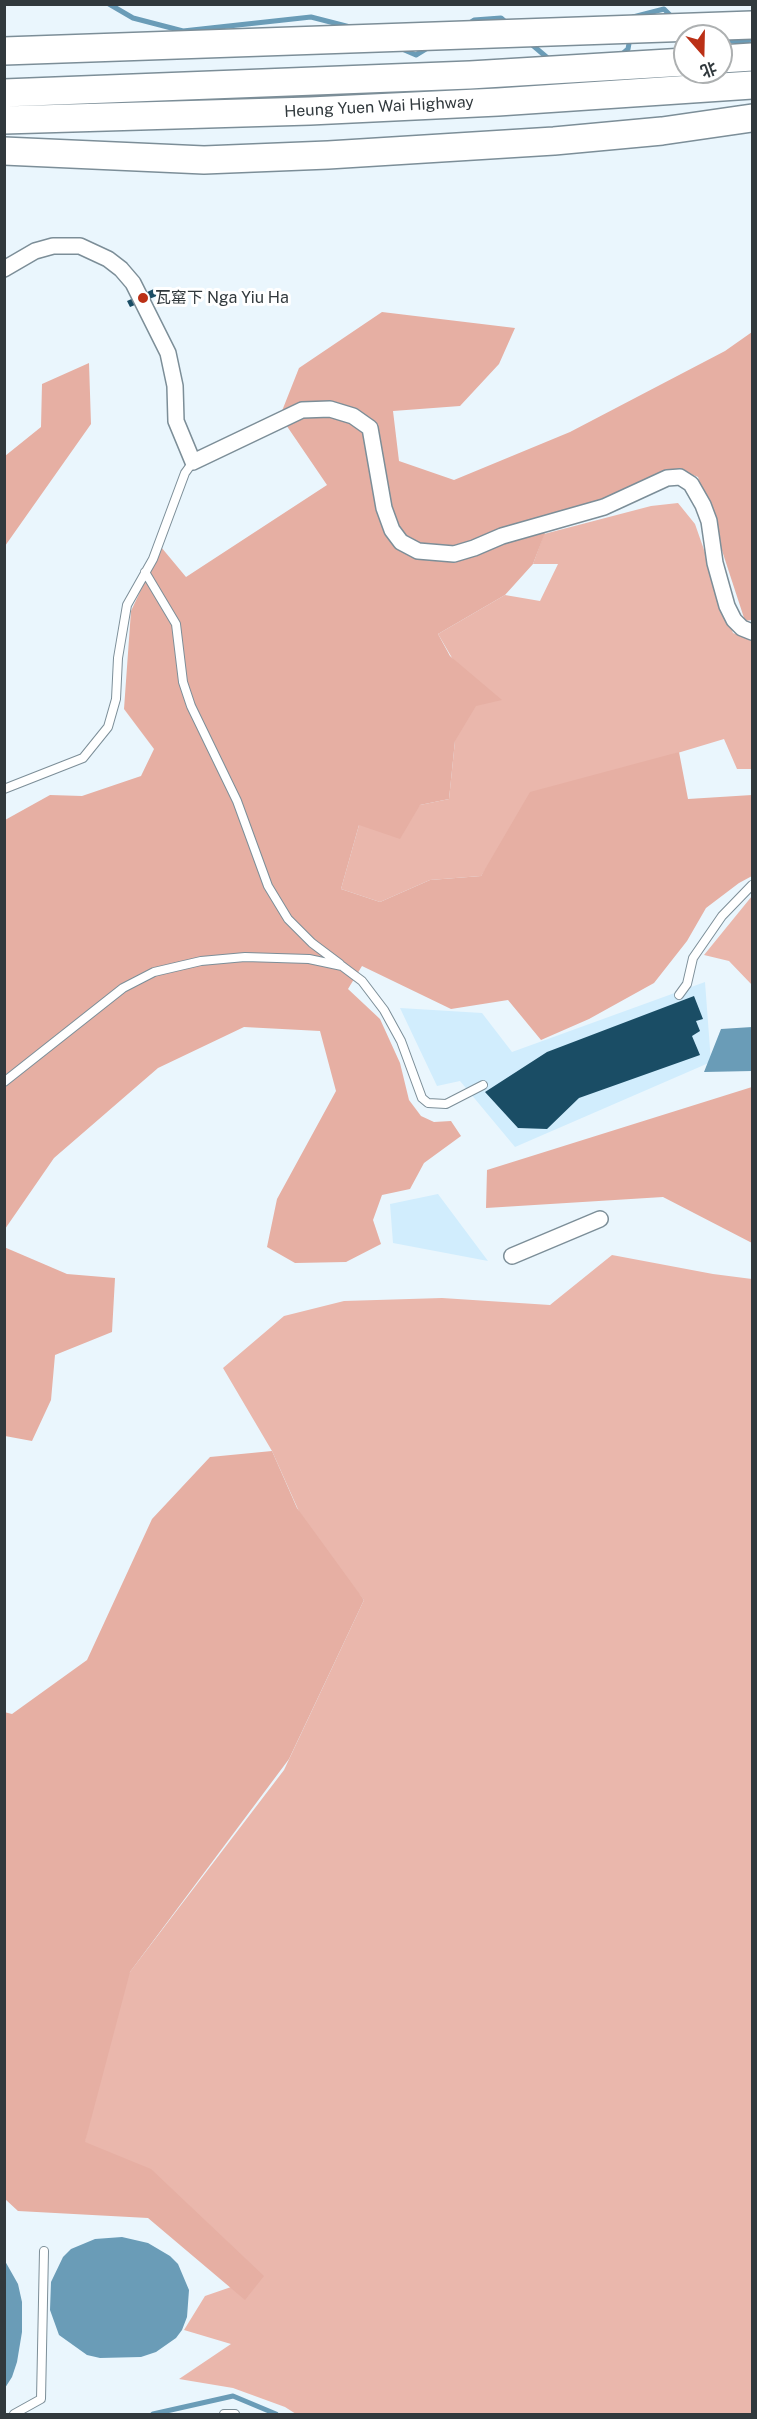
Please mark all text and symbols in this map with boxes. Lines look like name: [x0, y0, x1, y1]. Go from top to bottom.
north arrow: [673, 24, 733, 84]
text: 北: [698, 58, 719, 81]
street label: Heung Yuen Wai Highway: [284, 92, 474, 122]
place label: 瓦窰下 Nga Yiu Ha: [155, 288, 289, 308]
marker: 瓦窰下 Nga Yiu Ha: [136, 291, 150, 305]

